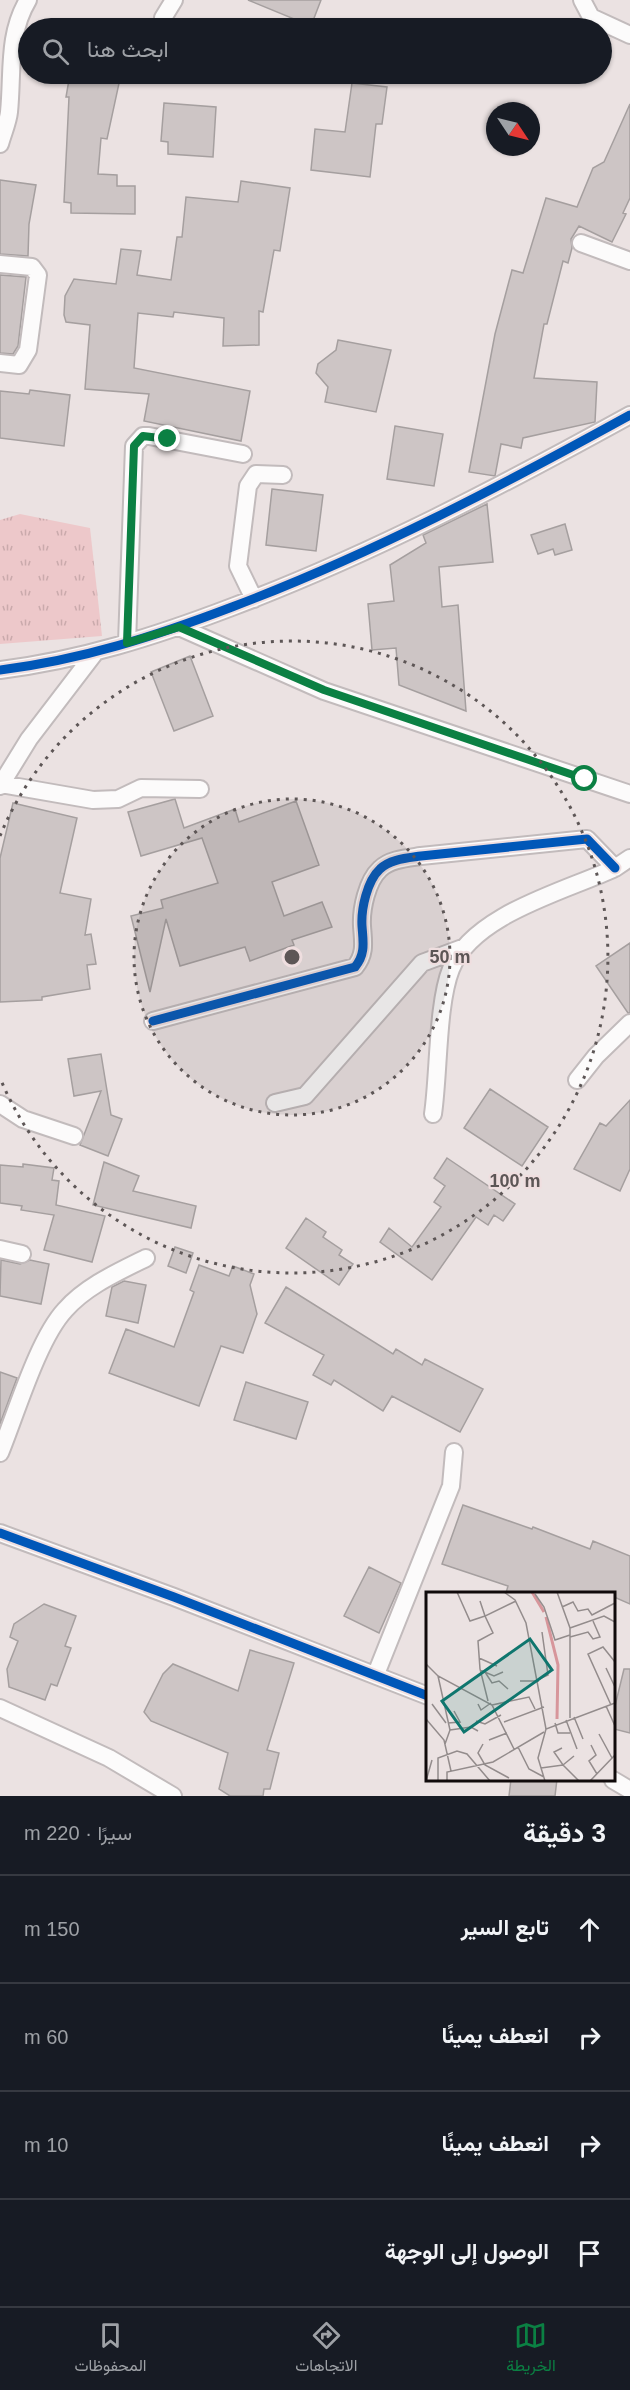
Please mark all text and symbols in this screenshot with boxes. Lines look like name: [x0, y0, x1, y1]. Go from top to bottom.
search box: [18, 18, 612, 84]
icon: search: [39, 35, 72, 68]
text: ابحث هنا: [87, 37, 169, 62]
north arrow: [486, 102, 540, 156]
route end: [154, 425, 180, 451]
route start: [571, 765, 597, 791]
centre of rings: [282, 947, 302, 967]
text: 50 m: [429, 947, 471, 967]
text: 100 m: [489, 1171, 541, 1191]
inset map: [426, 1592, 615, 1781]
text: 3 دقيقة: [523, 1818, 606, 1848]
text: سيرًا · 220 m: [24, 1822, 132, 1844]
icon: ahead: [573, 1913, 606, 1946]
text: تابع السير: [461, 1915, 549, 1940]
text: 150 m: [24, 1918, 80, 1940]
icon: right: [573, 2021, 606, 2054]
text: انعطف يمينًا: [441, 2023, 549, 2048]
text: 60 m: [24, 2026, 68, 2048]
icon: right: [573, 2129, 606, 2162]
text: انعطف يمينًا: [441, 2131, 549, 2156]
text: 10 m: [24, 2134, 68, 2156]
icon: arrive: [573, 2237, 606, 2270]
text: الوصول إلى الوجهة: [385, 2239, 549, 2264]
tab: المحفوظات: [74, 2319, 147, 2380]
tab: الاتجاهات: [295, 2319, 357, 2380]
tab: الخريطة: [506, 2319, 556, 2380]

